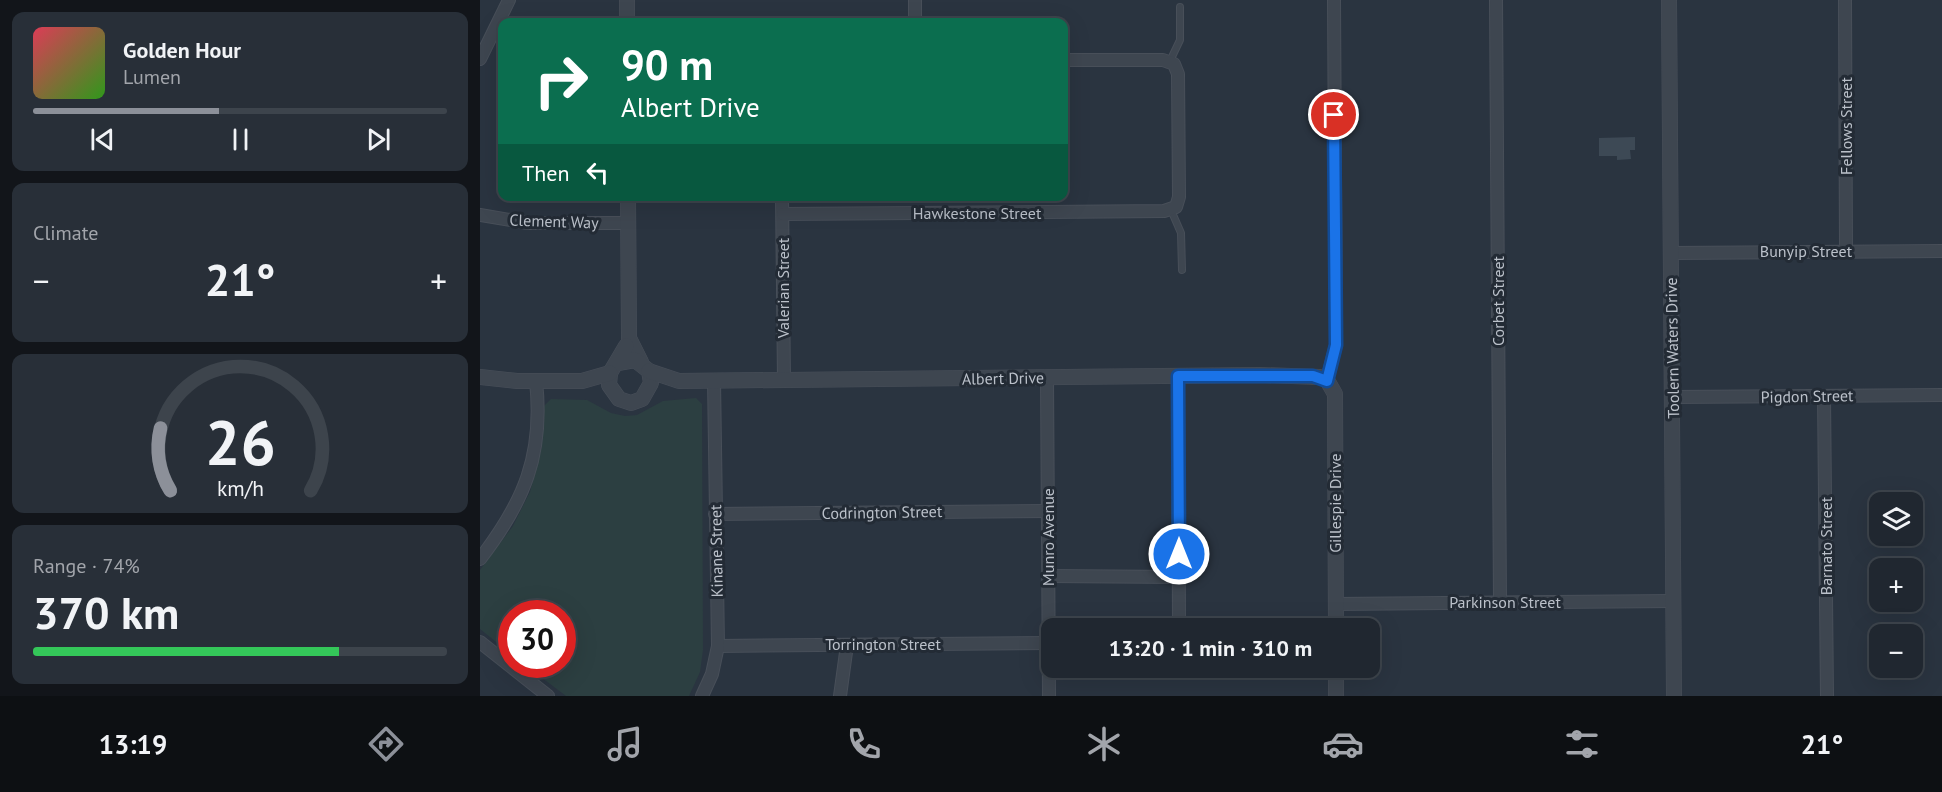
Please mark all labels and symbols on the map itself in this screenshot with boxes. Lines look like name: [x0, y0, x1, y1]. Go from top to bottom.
street label: Fellows Street: [1836, 77, 1856, 175]
pin: [1308, 89, 1359, 140]
street label: Hawkestone Street: [913, 203, 1042, 223]
street label: Clement Way: [509, 209, 599, 233]
street label: Valerian Street: [773, 237, 793, 339]
street label: Bunyip Street: [1760, 241, 1853, 261]
street label: Corbet Street: [1488, 255, 1508, 346]
street label: Toolern Waters Drive: [1661, 277, 1683, 419]
street label: Albert Drive: [962, 367, 1044, 389]
street label: Pigdon Street: [1760, 385, 1854, 407]
street label: Gillespie Drive: [1325, 453, 1345, 553]
street label: Munro Avenue: [1038, 488, 1058, 586]
street label: Barnato Street: [1816, 496, 1836, 595]
street label: Codrington Street: [822, 501, 943, 523]
street label: Kinane Street: [705, 504, 727, 598]
position arrow: [1147, 522, 1211, 586]
street label: Parkinson Street: [1449, 592, 1561, 612]
speed limit sign: 30: [498, 600, 576, 678]
street label: Torrington Street: [825, 634, 941, 654]

